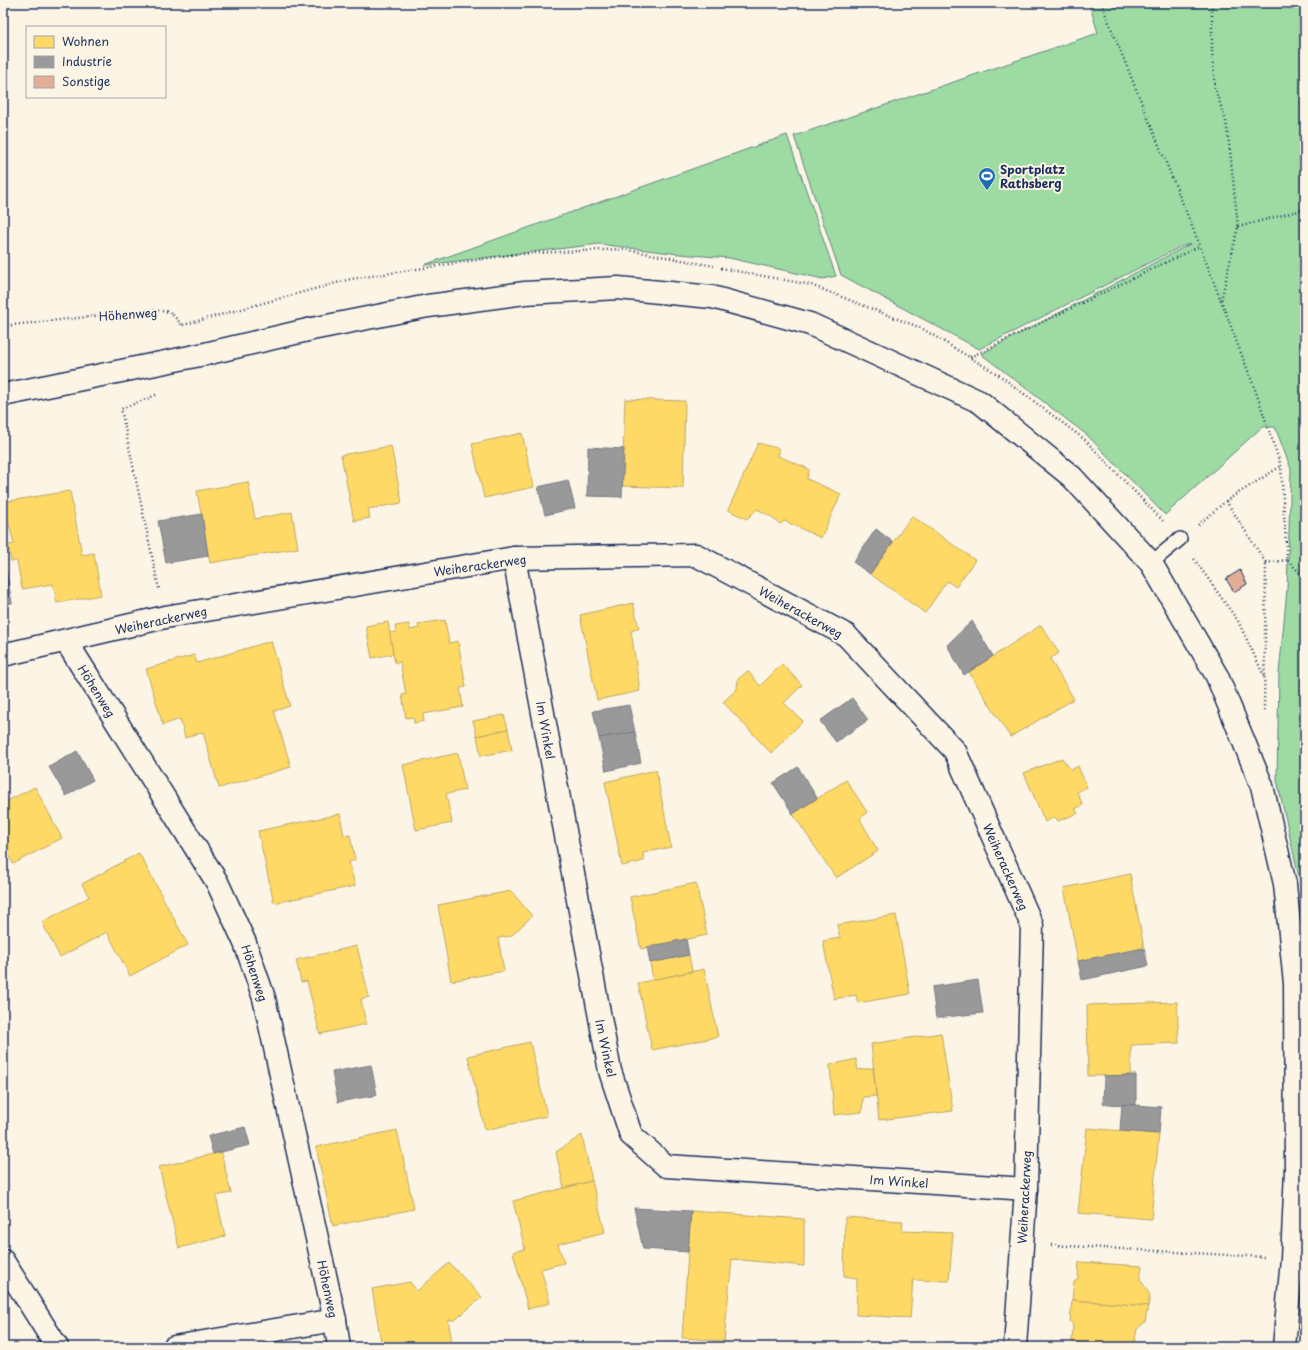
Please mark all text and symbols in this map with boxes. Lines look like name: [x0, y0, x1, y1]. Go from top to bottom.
legend: [26, 26, 166, 98]
text: Wohnen: [62, 32, 109, 50]
text: Industrie: [62, 52, 112, 70]
text: Sonstige: [62, 72, 110, 90]
place label: Sportplatz Rathsberg: [1000, 160, 1065, 192]
sports icon: Sportplatz Rathsberg: [977, 166, 997, 191]
street label: Höhenweg: [98, 303, 158, 325]
street label: Weiherackerweg: [432, 550, 528, 580]
street label: Weiherackerweg: [756, 581, 846, 643]
street label: Weiherackerweg: [113, 601, 209, 639]
street label: Höhenweg: [74, 661, 120, 721]
street label: Im Winkel: [532, 700, 560, 760]
street label: Weiherackerweg: [979, 821, 1033, 913]
street label: Höhenweg: [237, 942, 273, 1004]
street label: Im Winkel: [591, 1017, 621, 1079]
street label: Weiherackerweg: [1013, 1150, 1035, 1244]
street label: Im Winkel: [869, 1170, 929, 1192]
street label: Höhenweg: [313, 1258, 343, 1320]

